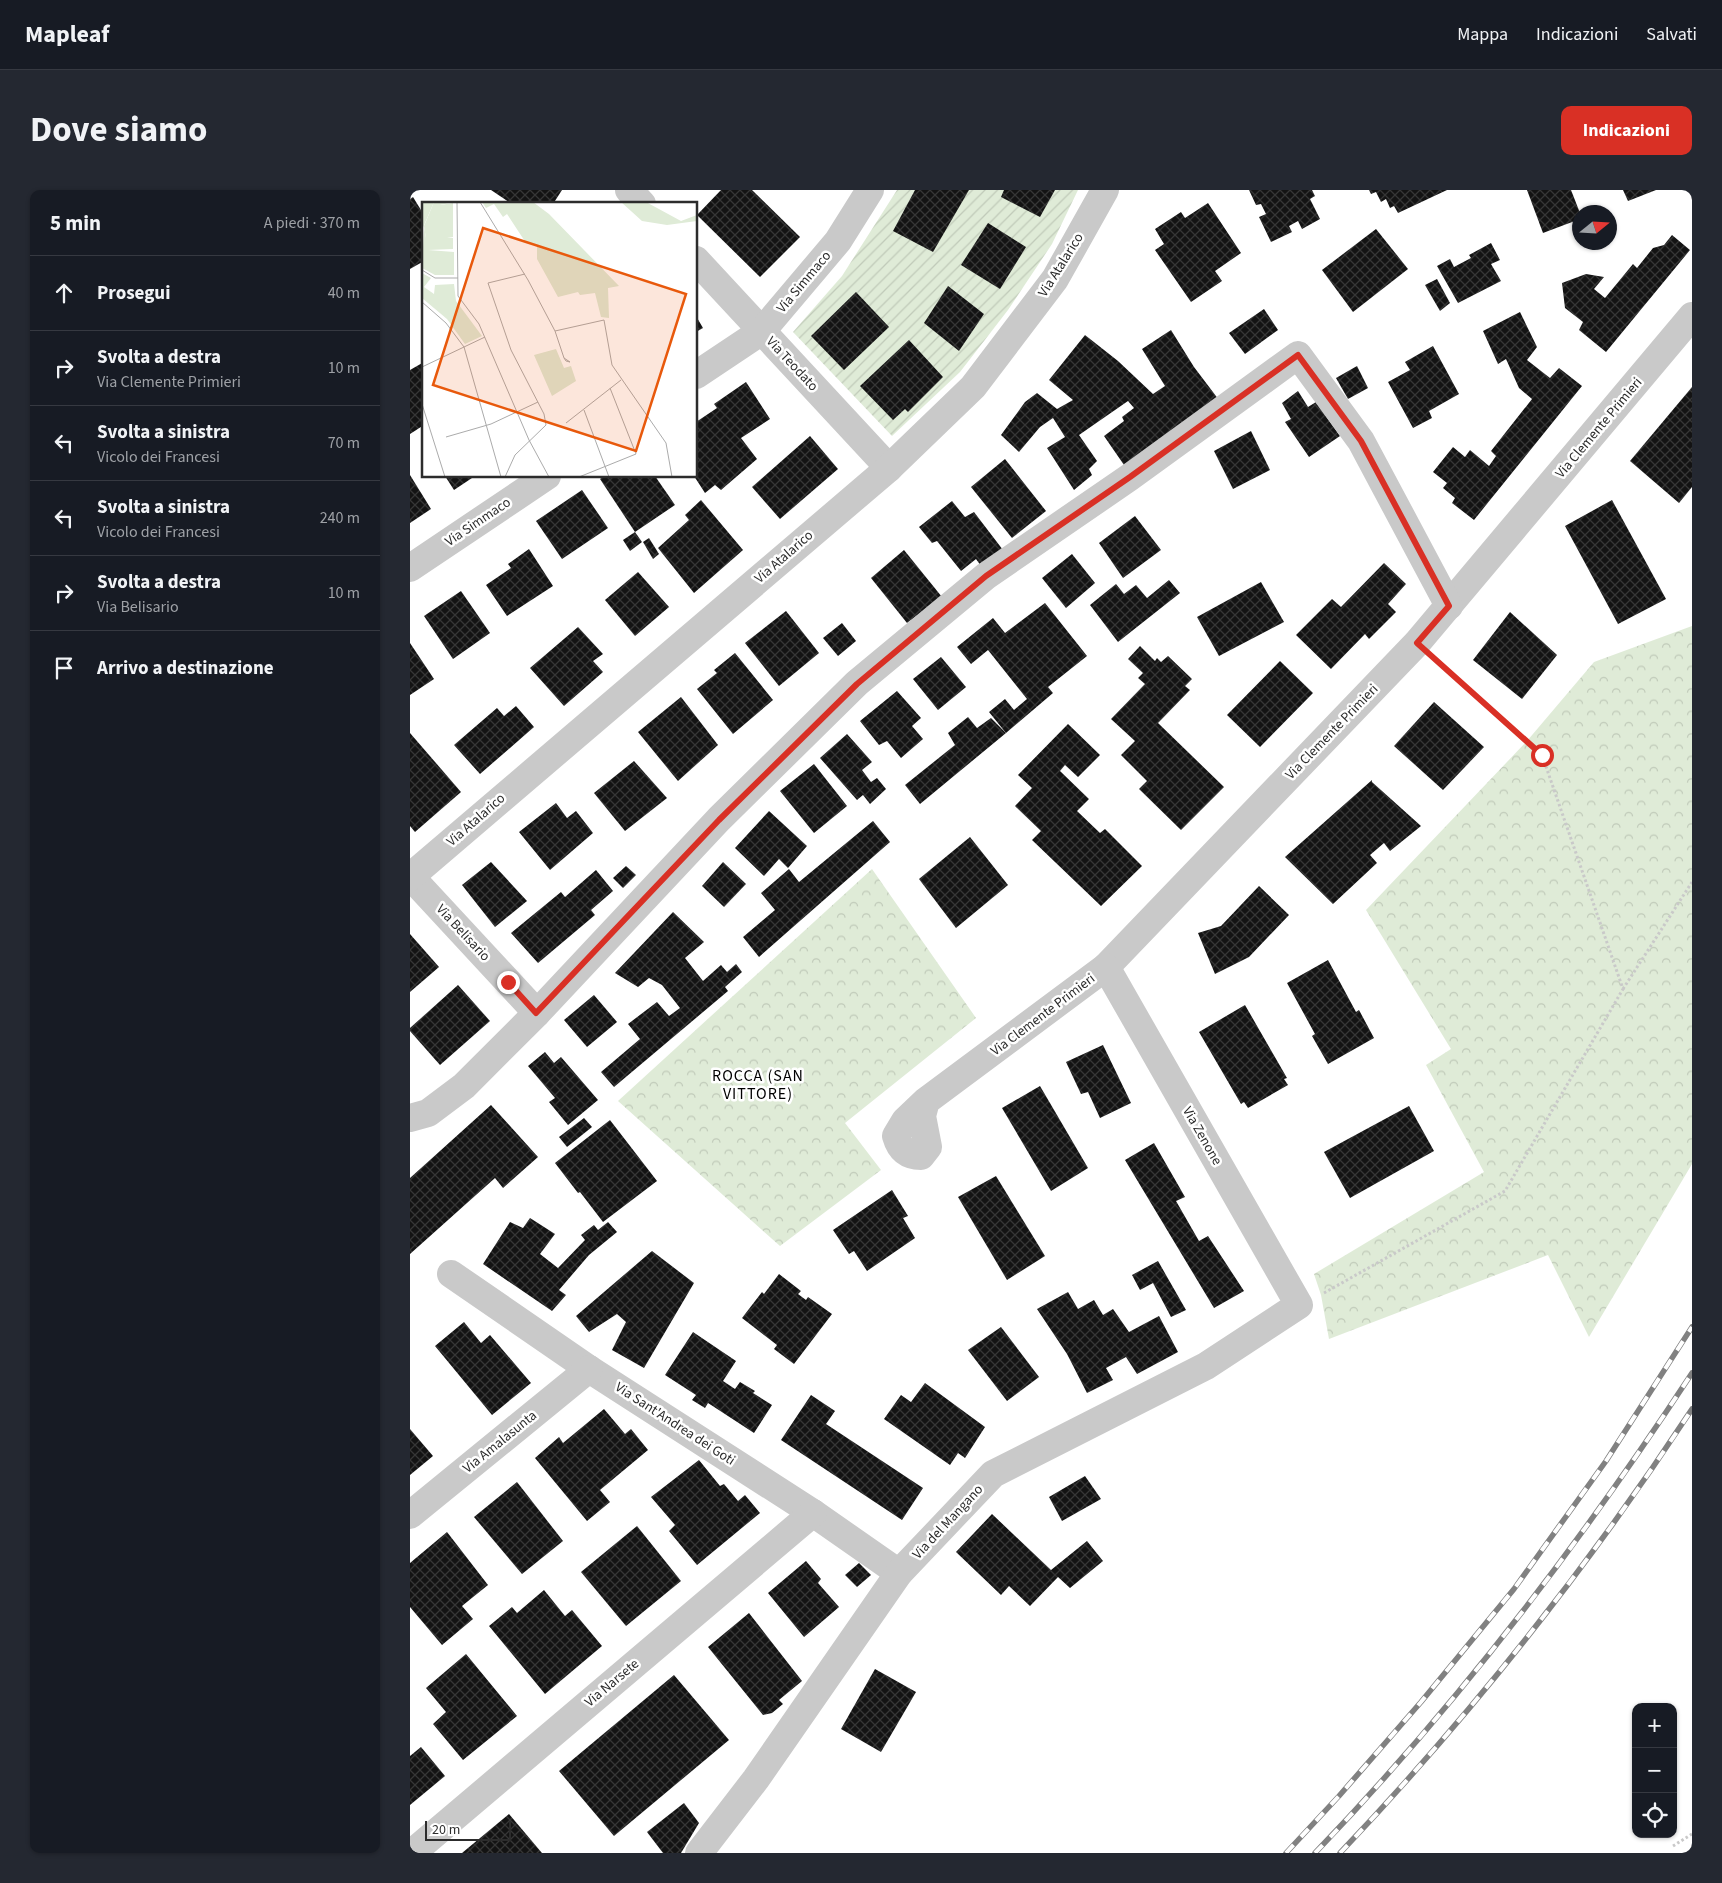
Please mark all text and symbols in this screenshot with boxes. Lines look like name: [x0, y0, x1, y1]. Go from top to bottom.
text: Mapleaf: [25, 17, 110, 52]
text: Mappa: [1457, 22, 1508, 47]
text: Indicazioni: [1536, 22, 1618, 47]
text: Salvati: [1646, 22, 1697, 47]
text: Dove siamo: [30, 105, 208, 155]
button: Indicazioni: [1561, 106, 1692, 155]
inset map: [422, 202, 698, 478]
north arrow: [1572, 205, 1617, 250]
text: 5 min: [50, 208, 101, 238]
text: A piedi · 370 m: [264, 212, 360, 234]
street label: Via Atalarico: [1033, 229, 1089, 301]
street label: Via Simmaco: [772, 247, 836, 317]
icon: ahead: [50, 279, 78, 307]
text: Prosegui: [97, 280, 170, 307]
text: 40 m: [328, 282, 360, 304]
street label: Via Teodato: [761, 332, 823, 396]
text: Svolta a destra: [97, 344, 221, 371]
icon: right: [50, 354, 78, 382]
text: 10 m: [328, 357, 360, 379]
text: Via Clemente Primieri: [97, 371, 241, 393]
street label: Via Clemente Primieri: [1551, 373, 1647, 483]
text: Svolta a sinistra: [97, 419, 230, 446]
icon: left: [50, 429, 78, 457]
text: 70 m: [328, 432, 360, 454]
text: Vicolo dei Francesi: [97, 446, 220, 468]
street label: Via Simmaco: [441, 493, 515, 551]
text: Svolta a sinistra: [97, 494, 230, 521]
icon: left: [50, 504, 78, 532]
text: 240 m: [320, 507, 360, 529]
text: Vicolo dei Francesi: [97, 521, 220, 543]
street label: Via Atalarico: [750, 526, 818, 588]
text: Svolta a destra: [97, 569, 221, 596]
icon: right: [50, 579, 78, 607]
text: 10 m: [328, 582, 360, 604]
text: Via Belisario: [97, 596, 179, 618]
icon: arrive: [50, 654, 78, 682]
text: Arrivo a destinazione: [97, 655, 274, 682]
street label: Via Clemente Primieri: [1281, 680, 1383, 784]
route start: [1531, 744, 1554, 767]
street label: Via Atalarico: [442, 789, 510, 851]
street label: Via Belisario: [431, 900, 495, 966]
street label: Via Clemente Primieri: [987, 969, 1099, 1061]
route end: [497, 971, 520, 994]
district label: ROCCA (SAN VITTORE): [712, 1065, 804, 1105]
street label: Via Zenone: [1177, 1103, 1227, 1169]
street label: Via Sant'Andrea dei Goti: [611, 1378, 739, 1470]
street label: Via Amalasunta: [459, 1406, 541, 1478]
street label: Via del Mangano: [908, 1480, 988, 1564]
street label: Via Narsete: [580, 1654, 644, 1712]
map controls: [1632, 1703, 1677, 1838]
button: +: [1632, 1703, 1677, 1748]
button: −: [1632, 1748, 1677, 1793]
button: locate: [1632, 1793, 1677, 1838]
scale bar: [425, 1818, 511, 1841]
text: 20 m: [432, 1820, 460, 1840]

